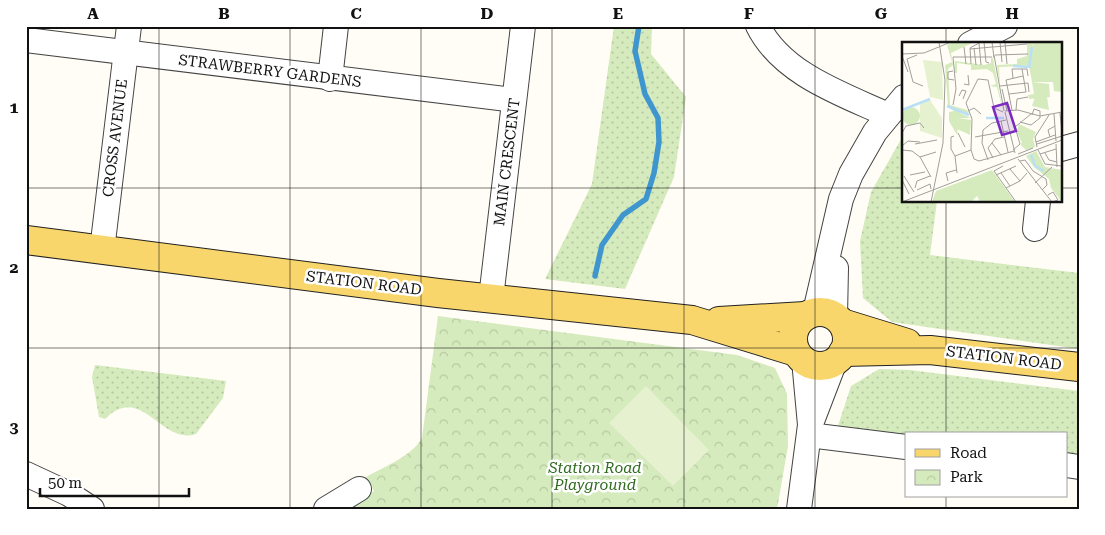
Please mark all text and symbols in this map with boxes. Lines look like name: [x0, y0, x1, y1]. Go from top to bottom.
text: A: [87, 4, 99, 23]
text: B: [218, 4, 230, 23]
text: C: [350, 4, 362, 23]
text: D: [481, 4, 494, 23]
text: E: [613, 4, 623, 23]
text: F: [744, 4, 754, 23]
text: G: [875, 4, 888, 23]
text: H: [1005, 4, 1019, 23]
inset map: [902, 42, 1062, 202]
street label: STRAWBERRY GARDENS: [178, 51, 362, 91]
street label: CROSS AVENUE: [99, 78, 131, 198]
street label: MAIN CRESCENT: [490, 97, 524, 227]
text: 1: [10, 98, 19, 117]
text: 2: [10, 258, 19, 277]
street label: STATION ROAD: [305, 267, 423, 299]
street label: STATION ROAD: [945, 342, 1063, 374]
text: 3: [10, 418, 19, 437]
legend: [905, 432, 1068, 498]
text: Road: [950, 444, 987, 462]
park label: Station Road Playground: [548, 459, 641, 494]
scale bar: [40, 465, 189, 497]
text: Park: [950, 468, 984, 486]
text: 50 m: [48, 474, 83, 492]

